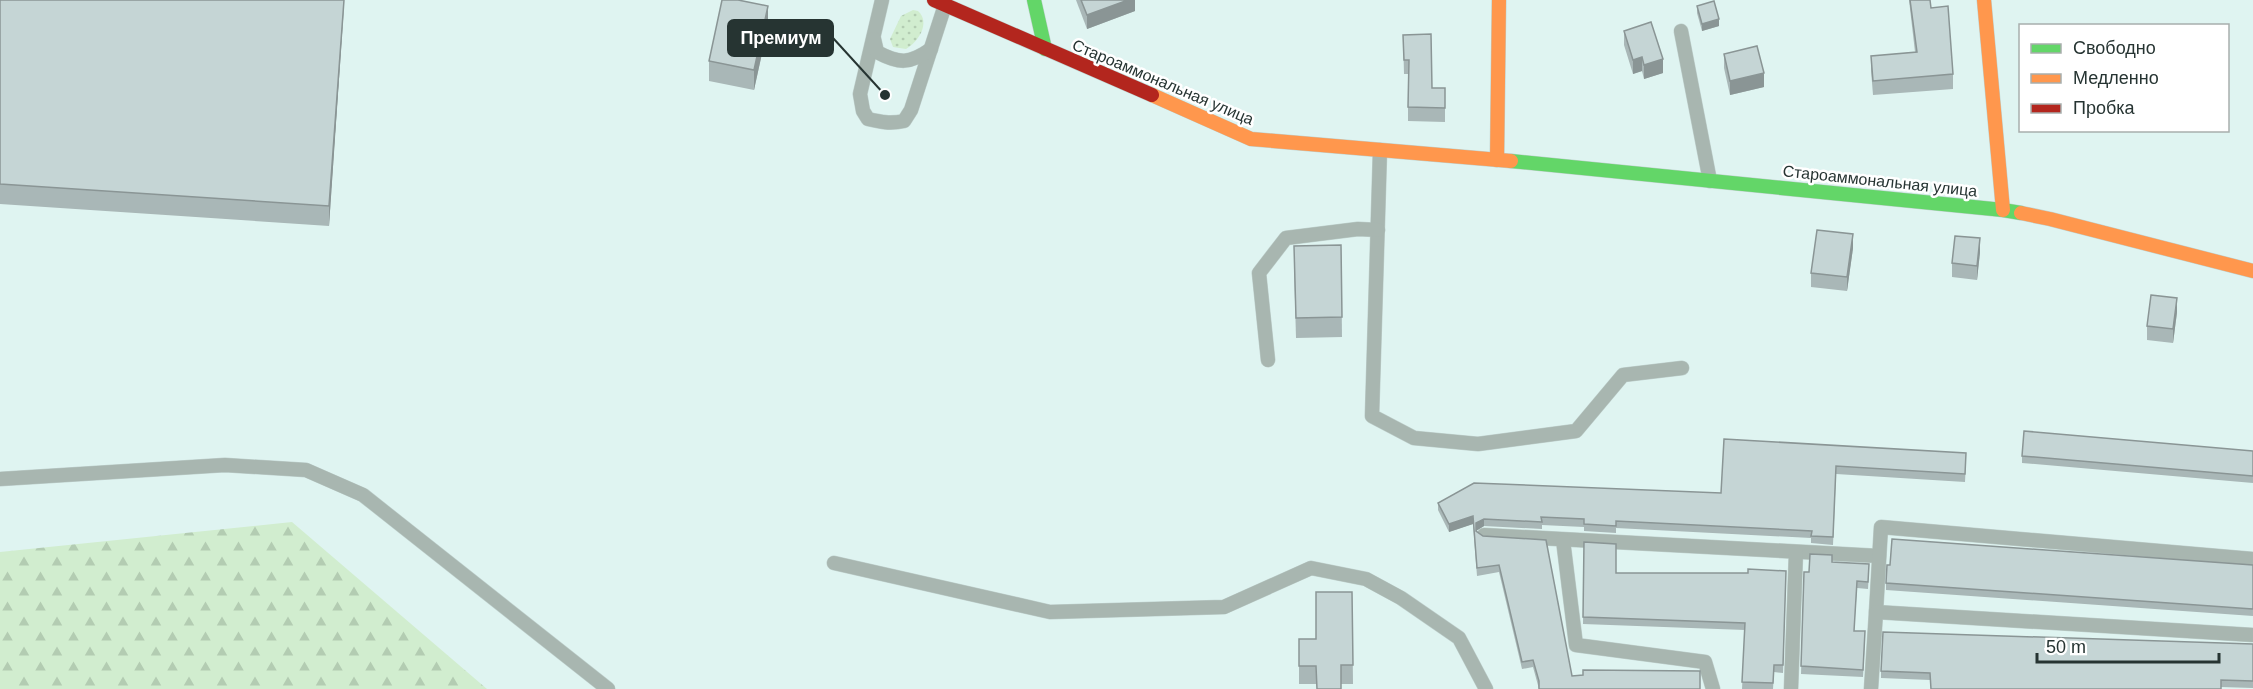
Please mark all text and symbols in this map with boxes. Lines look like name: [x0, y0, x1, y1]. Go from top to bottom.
callout: Премиум: [728, 20, 833, 56]
legend: [2019, 24, 2229, 132]
text: Премиум: [740, 28, 822, 48]
street label: Староаммональная улица: [1070, 36, 1256, 128]
text: Свободно: [2073, 38, 2156, 58]
text: Медленно: [2073, 68, 2159, 88]
text: Пробка: [2073, 98, 2136, 118]
street label: Староаммональная улица: [1782, 162, 1978, 200]
scale bar: [2037, 626, 2218, 664]
text: 50 m: [2046, 637, 2086, 657]

